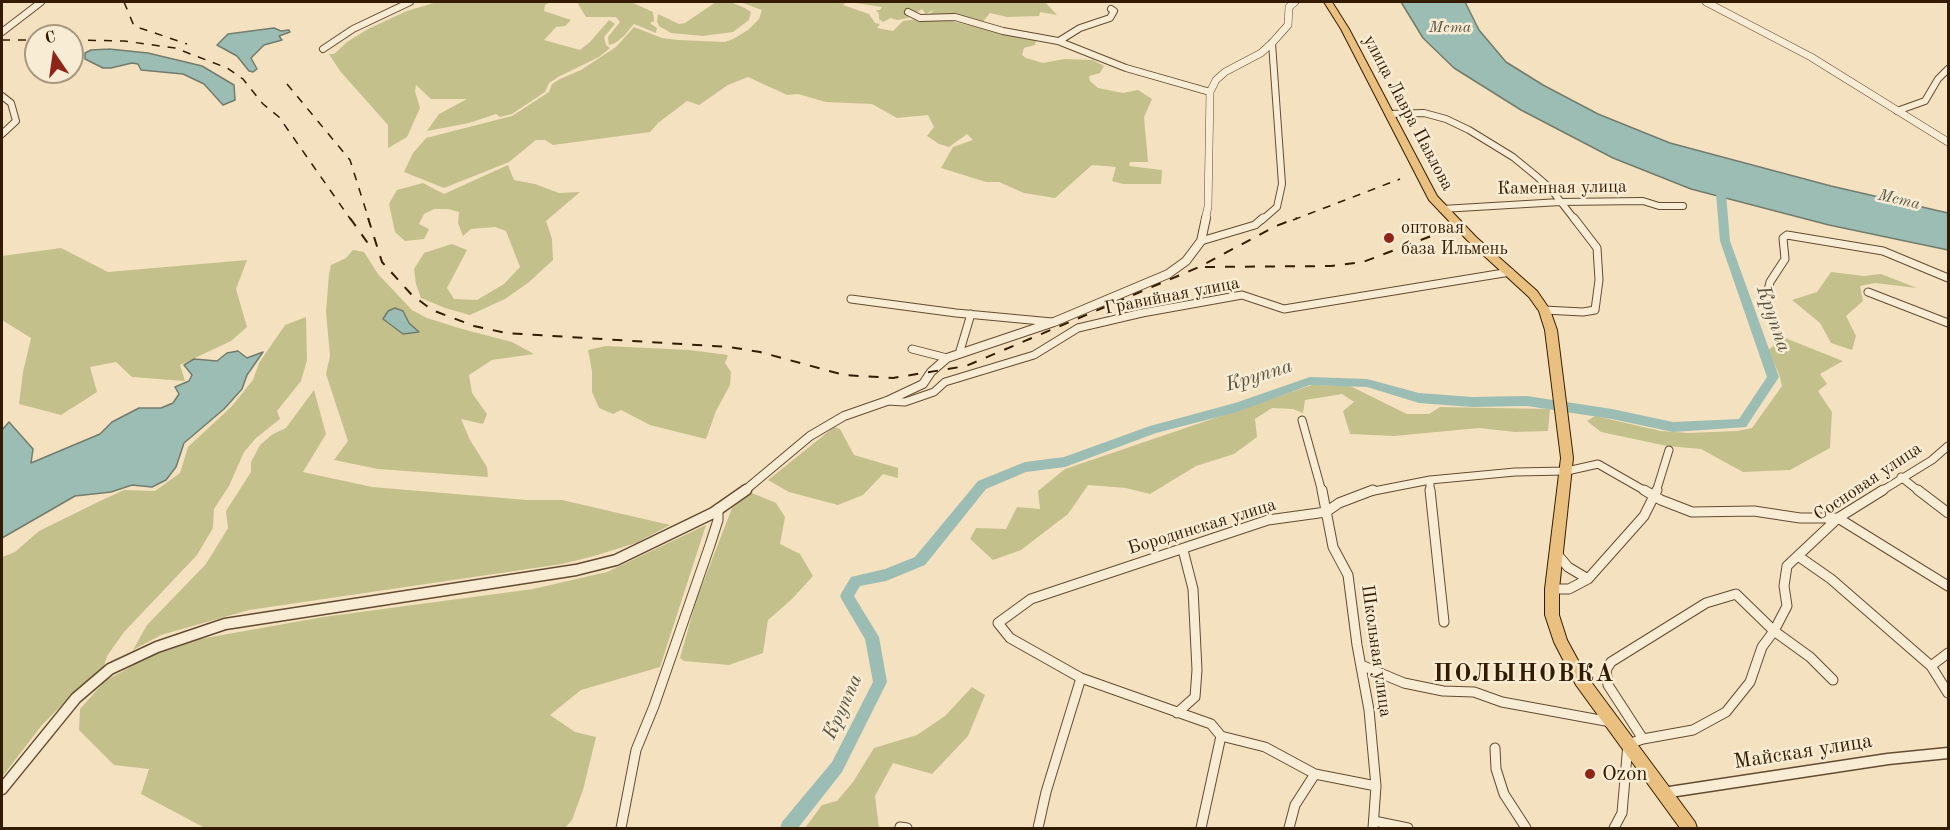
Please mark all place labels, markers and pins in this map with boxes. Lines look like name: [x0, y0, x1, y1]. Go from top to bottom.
place label: оптовая база Ильмень: [1401, 217, 1508, 260]
marker: оптовая база Ильмень: [1382, 231, 1396, 245]
place label: Ozon: [1602, 761, 1648, 787]
marker: Ozon: [1583, 767, 1597, 781]

